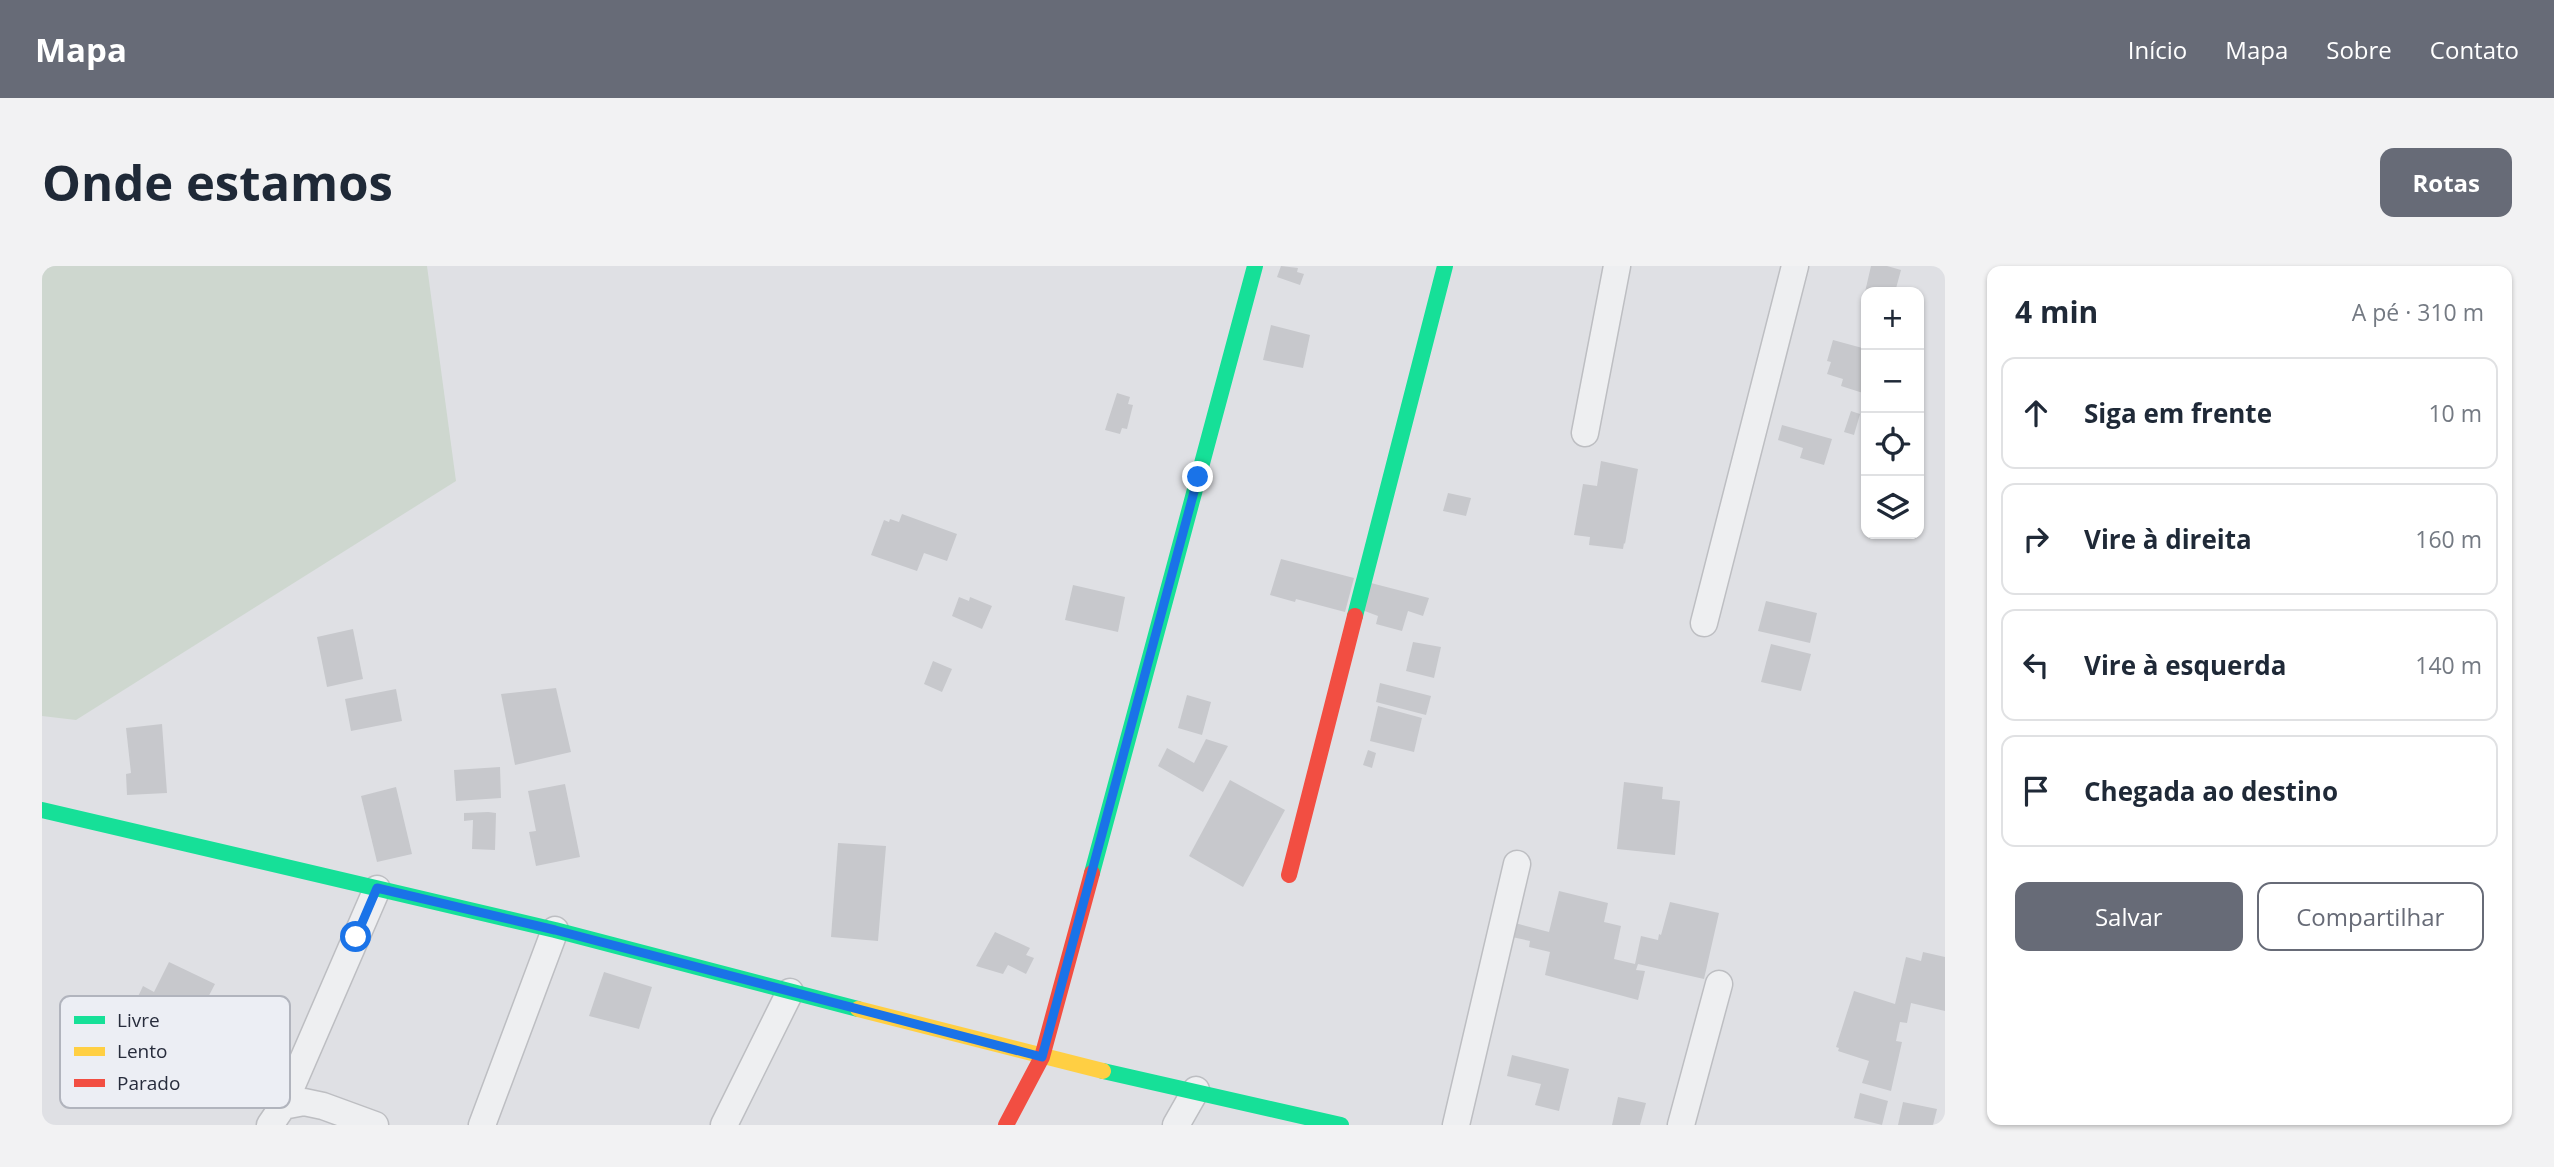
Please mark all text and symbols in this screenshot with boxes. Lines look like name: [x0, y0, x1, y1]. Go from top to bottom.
text: Mapa: [35, 27, 127, 72]
text: Início: [2128, 33, 2187, 66]
text: Mapa: [2225, 33, 2288, 66]
text: Sobre: [2326, 33, 2392, 66]
text: Contato: [2430, 33, 2519, 66]
button: Rotas: [2380, 148, 2512, 217]
text: Onde estamos: [42, 149, 393, 215]
map controls: [1861, 287, 1924, 539]
button: +: [1861, 287, 1924, 350]
text: 4 min: [2015, 291, 2098, 332]
text: A pé · 310 m: [2352, 296, 2484, 328]
button: −: [1861, 350, 1924, 413]
icon: ahead: [2017, 394, 2055, 432]
text: Siga em frente: [2084, 395, 2272, 431]
text: 10 m: [2428, 397, 2482, 429]
button: locate: [1861, 413, 1924, 476]
route end: [1182, 461, 1213, 492]
button: layers: [1861, 476, 1924, 539]
icon: right: [2017, 520, 2055, 558]
text: Vire à direita: [2084, 521, 2252, 557]
text: 160 m: [2415, 523, 2482, 555]
icon: left: [2017, 646, 2055, 684]
text: Vire à esquerda: [2084, 647, 2286, 683]
text: 140 m: [2415, 649, 2482, 681]
icon: arrive: [2017, 772, 2055, 810]
text: Chegada ao destino: [2084, 773, 2338, 809]
button: Salvar: [2015, 882, 2243, 951]
button: Compartilhar: [2257, 882, 2484, 951]
route start: [340, 921, 371, 952]
legend: [60, 996, 290, 1108]
text: Livre: [117, 1007, 160, 1033]
text: Lento: [117, 1038, 167, 1064]
text: Parado: [117, 1070, 180, 1096]

